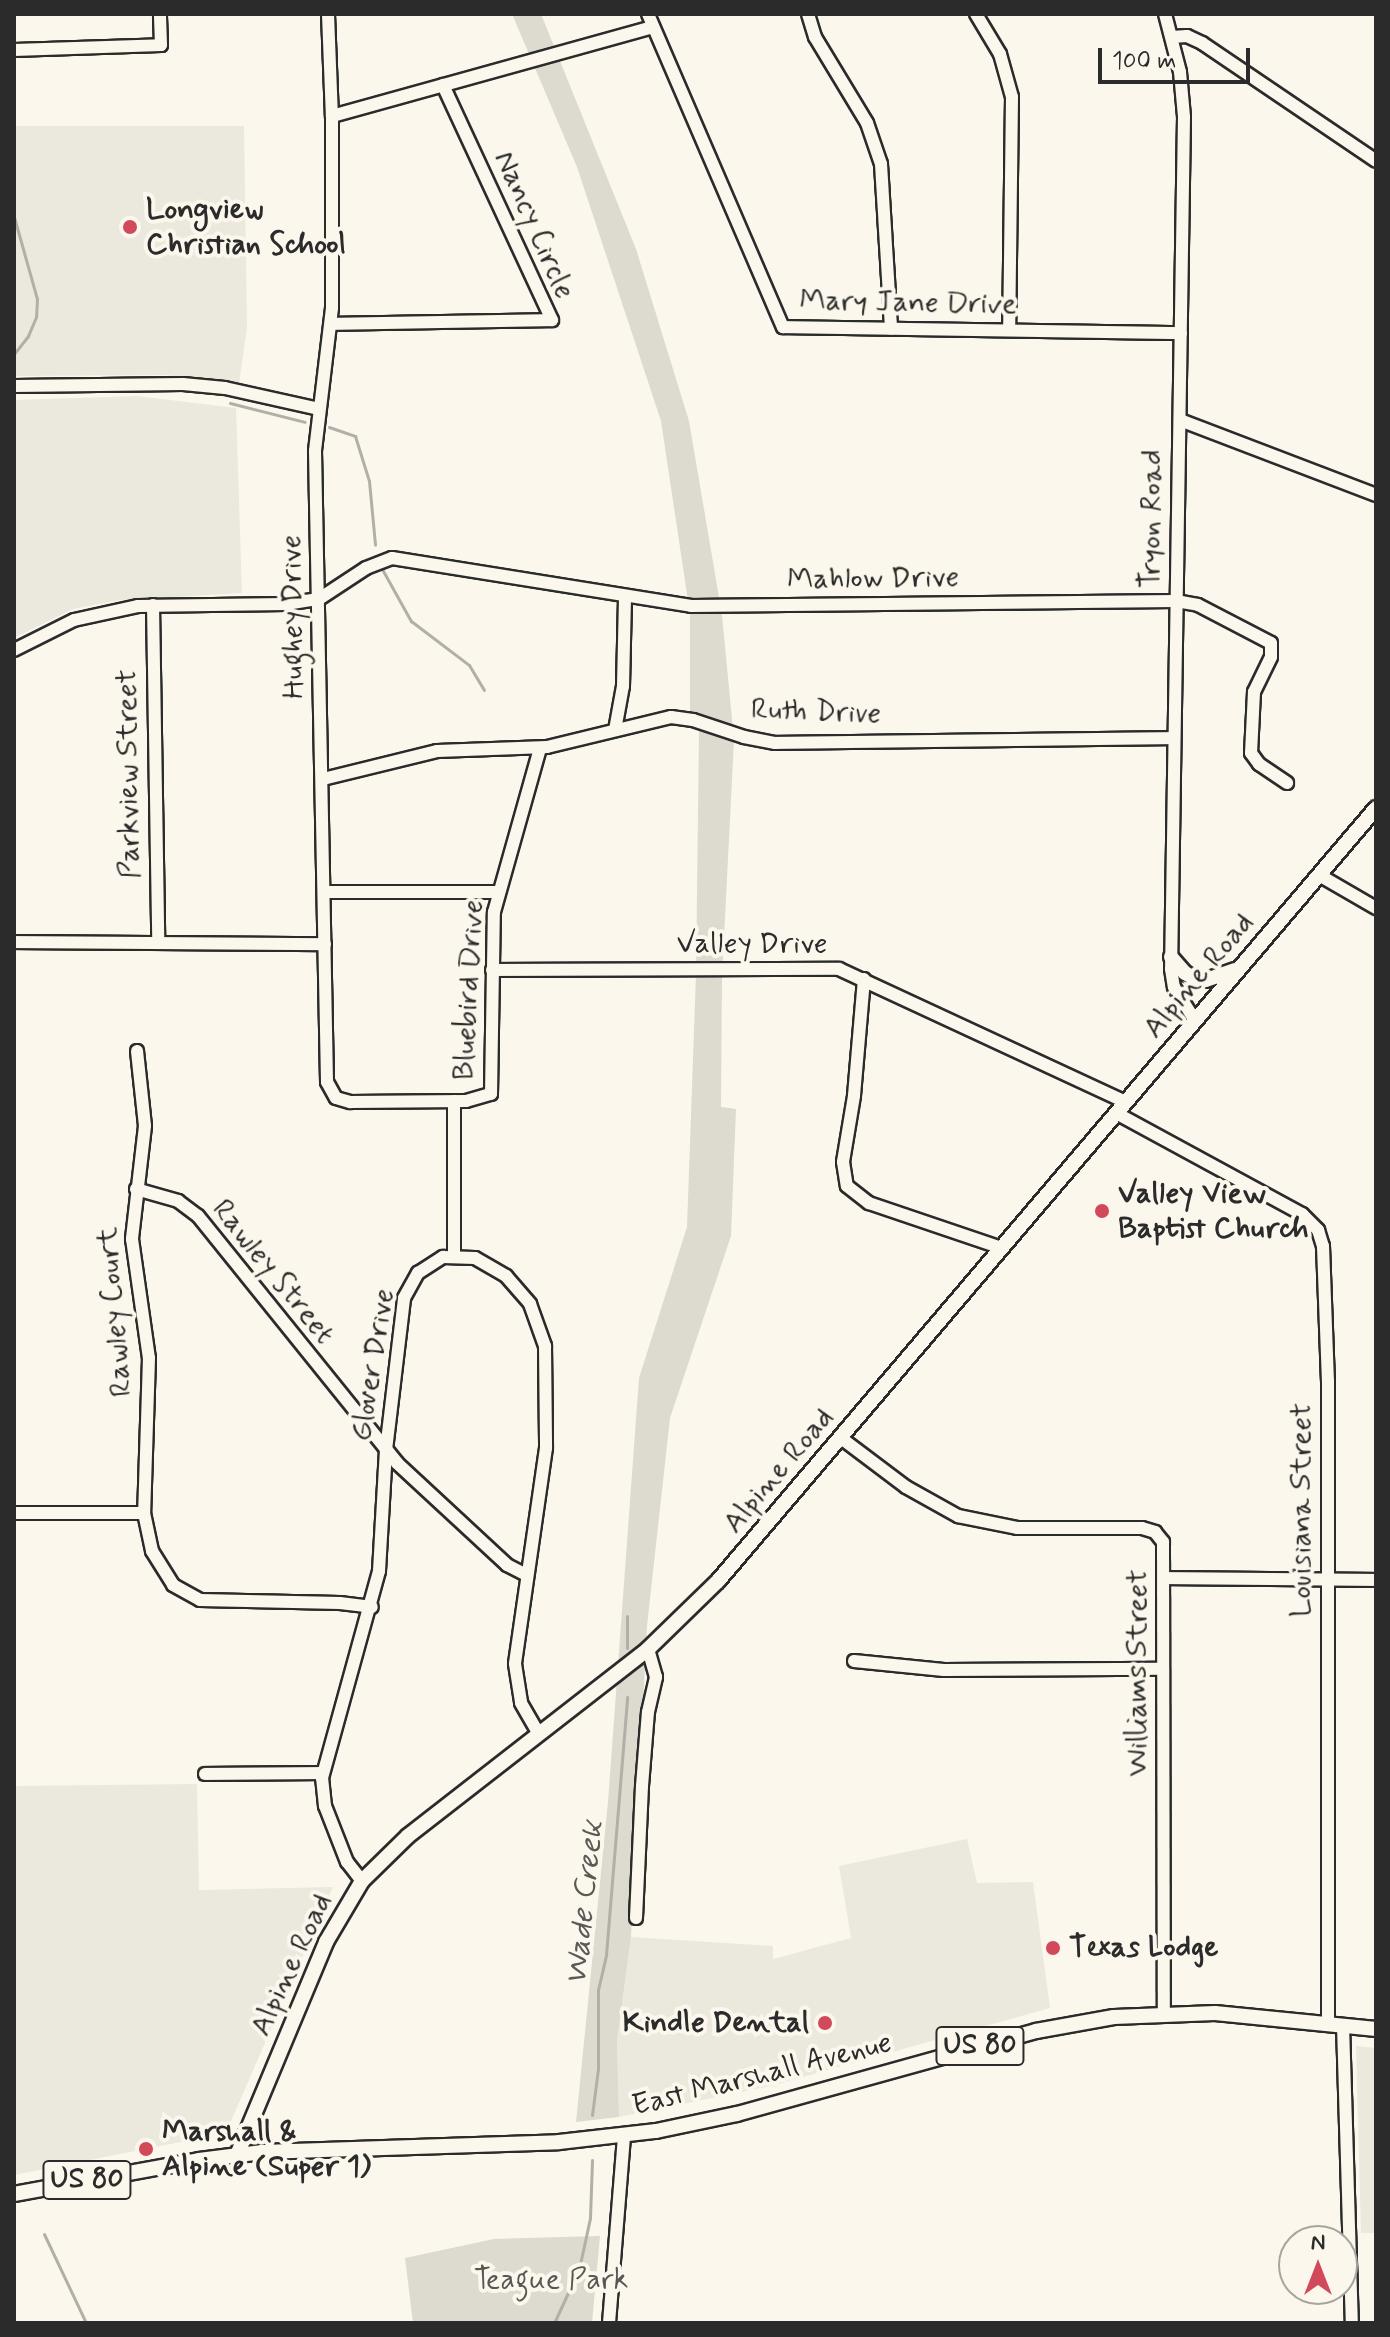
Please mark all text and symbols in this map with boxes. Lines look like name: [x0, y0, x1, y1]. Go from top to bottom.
scale bar: [1102, 32, 1254, 82]
text: 100 m: [1112, 46, 1176, 77]
street label: Nancy Circle: [485, 144, 583, 306]
place label: Longview Christian School: [146, 192, 347, 262]
marker: Longview Christian School: [121, 218, 139, 236]
street label: Mary Jane Drive: [801, 283, 1015, 323]
street label: Tryon Road: [1133, 451, 1171, 587]
street label: Hughey Drive: [274, 535, 312, 699]
street label: Mahlow Drive: [787, 560, 959, 598]
street label: Parkview Street: [109, 670, 149, 878]
street label: Ruth Drive: [750, 692, 882, 732]
street label: Bluebird Drive: [446, 900, 492, 1080]
street label: Alpine Road: [1136, 906, 1262, 1046]
street label: Valley Drive: [677, 926, 827, 962]
place label: Valley View Baptist Church: [1118, 1176, 1309, 1246]
street label: Rawley Street: [202, 1190, 344, 1354]
marker: Valley View Baptist Church: [1093, 1202, 1111, 1220]
street label: Rawley Court: [90, 1227, 140, 1397]
street label: Glover Drive: [343, 1287, 403, 1443]
street label: Alpine Road: [716, 1401, 842, 1541]
street label: Louisiana Street: [1284, 1404, 1320, 1616]
street label: Williams Street: [1120, 1570, 1156, 1776]
water label: Wade Creek: [557, 1819, 613, 1987]
street label: Alpine Road: [243, 1888, 341, 2042]
place label: Texas Lodge: [1069, 1930, 1223, 1966]
marker: Texas Lodge: [1044, 1939, 1062, 1957]
place label: Kindle Dental: [632, 2005, 809, 2041]
marker: Kindle Dental: [816, 2014, 834, 2032]
road number: US 80: [934, 2022, 1026, 2070]
street label: East Marshall Avenue: [625, 2025, 899, 2125]
place label: Marshall & Alpine (Super 1): [162, 2114, 371, 2184]
marker: Marshall & Alpine (Super 1): [137, 2140, 155, 2158]
road number: US 80: [41, 2156, 133, 2204]
north arrow: [1278, 2225, 1358, 2305]
text: N: [1311, 2229, 1325, 2257]
park label: Teague Park: [474, 2262, 628, 2298]

